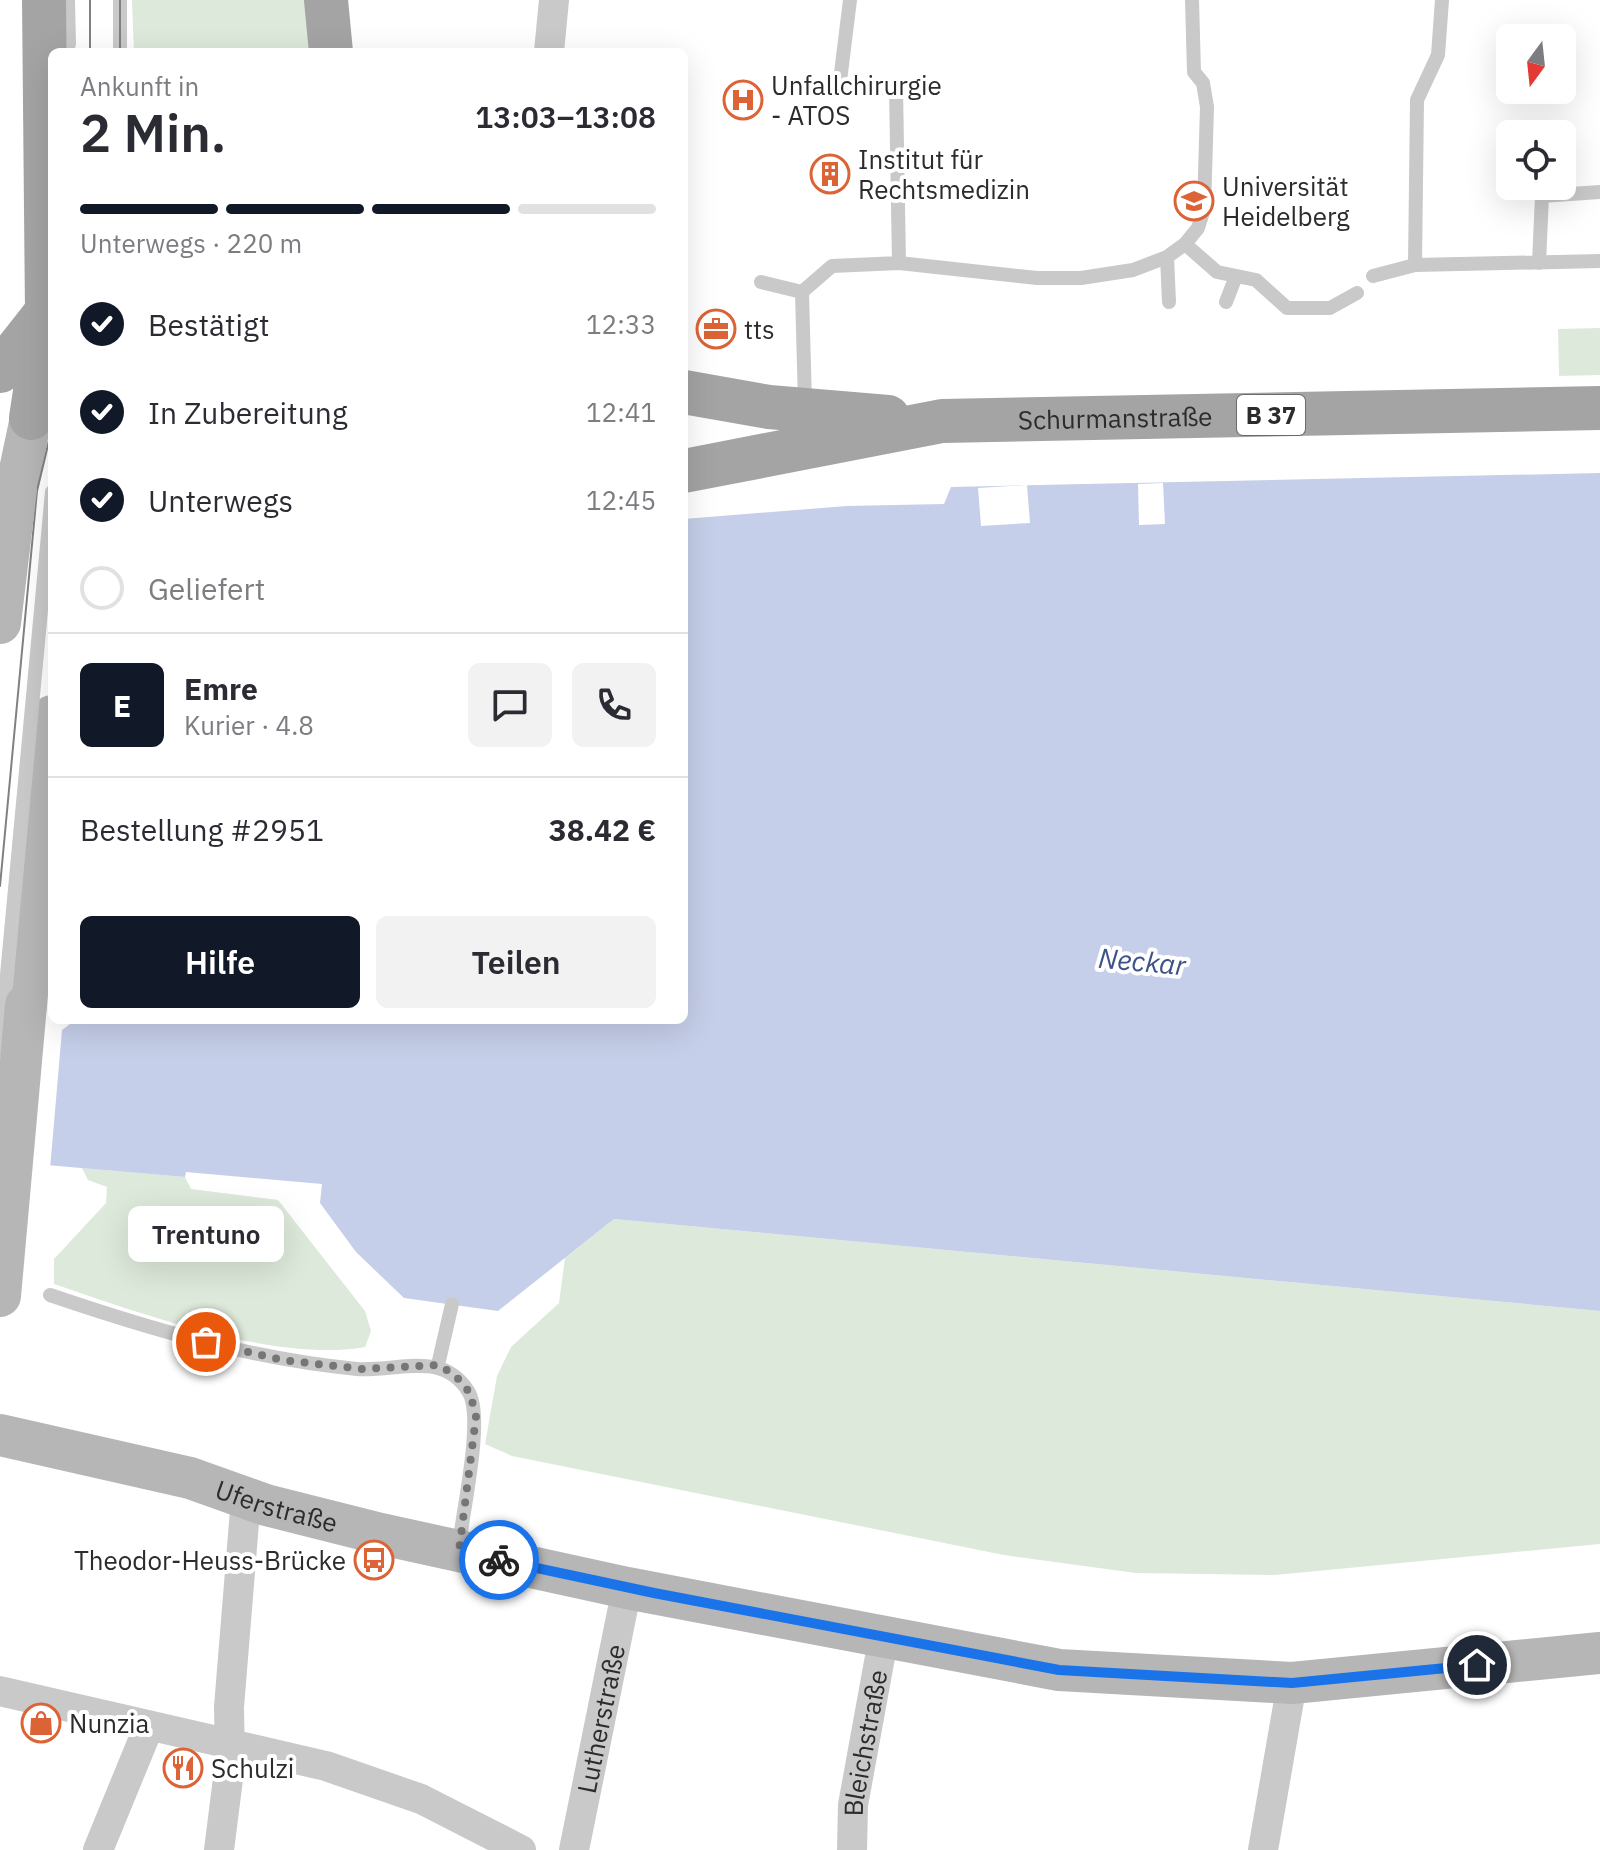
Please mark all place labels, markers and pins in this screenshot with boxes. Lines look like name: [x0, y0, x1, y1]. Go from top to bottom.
place label: Unfallchirurgie - ATOS: [771, 68, 942, 132]
hospital icon: Unfallchirurgie - ATOS: [722, 79, 764, 121]
place label: Institut für Rechtsmedizin: [858, 142, 1030, 206]
building icon: Institut für Rechtsmedizin: [809, 153, 851, 195]
place label: Universität Heidelberg: [1222, 169, 1350, 233]
school or university icon: Universität Heidelberg: [1173, 180, 1215, 222]
office icon: tts: [695, 308, 737, 350]
place label: tts: [744, 312, 775, 346]
callout: Trentuno: [128, 1206, 284, 1262]
pin: [172, 1308, 240, 1376]
bus stop icon: Theodor-Heuss-Brücke: [353, 1539, 395, 1581]
place label: Theodor-Heuss-Brücke: [74, 1543, 346, 1577]
pin: [1443, 1631, 1511, 1699]
shop icon: Nunzia: [20, 1702, 62, 1744]
place label: Nunzia: [69, 1706, 149, 1740]
restaurant icon: Schulzi: [162, 1747, 204, 1789]
place label: Schulzi: [211, 1751, 294, 1785]

